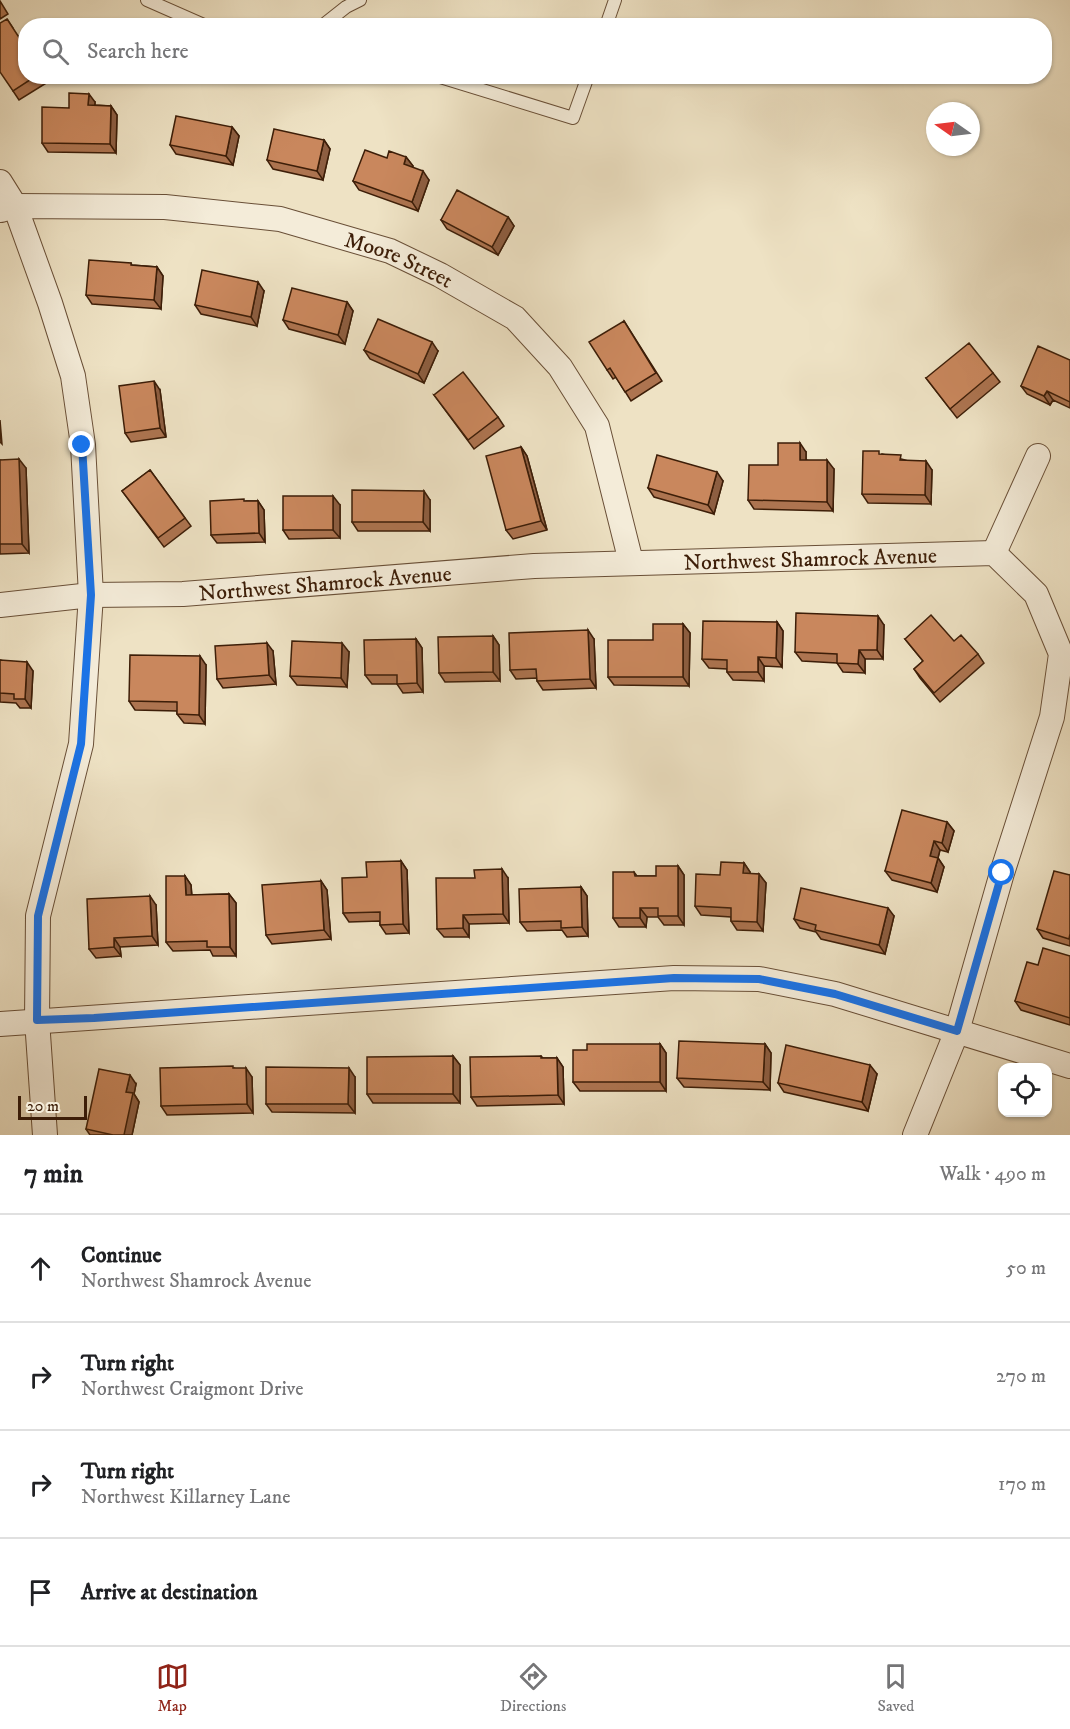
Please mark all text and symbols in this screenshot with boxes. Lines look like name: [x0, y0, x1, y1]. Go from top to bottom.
search box: [18, 18, 1052, 84]
icon: search: [39, 35, 72, 68]
text: Search here: [87, 38, 189, 65]
north arrow: [926, 102, 980, 156]
street label: Moore Street: [341, 227, 458, 295]
route end: [68, 431, 94, 457]
street label: Northwest Shamrock Avenue: [683, 543, 937, 577]
street label: Northwest Shamrock Avenue: [198, 561, 453, 608]
route start: [988, 859, 1014, 885]
map controls: [998, 1063, 1052, 1117]
button: locate: [998, 1063, 1052, 1117]
scale bar: [18, 1093, 87, 1120]
text: 20 m: [27, 1096, 59, 1116]
text: 7 min: [24, 1158, 83, 1191]
text: Walk · 490 m: [939, 1162, 1046, 1187]
text: Continue: [81, 1242, 162, 1269]
icon: ahead: [24, 1252, 57, 1285]
text: 50 m: [1006, 1256, 1046, 1281]
text: Northwest Shamrock Avenue: [81, 1269, 311, 1294]
text: Turn right: [81, 1350, 174, 1377]
icon: right: [24, 1360, 57, 1393]
text: 270 m: [996, 1364, 1046, 1389]
text: Northwest Craigmont Drive: [81, 1377, 304, 1402]
text: Turn right: [81, 1458, 174, 1485]
icon: right: [24, 1468, 57, 1501]
text: 170 m: [998, 1472, 1046, 1497]
text: Northwest Killarney Lane: [81, 1485, 290, 1510]
icon: arrive: [24, 1576, 57, 1609]
text: Arrive at destination: [81, 1579, 258, 1606]
tab: Map: [156, 1660, 189, 1716]
tab: Directions: [500, 1660, 566, 1716]
tab: Saved: [878, 1660, 914, 1716]

